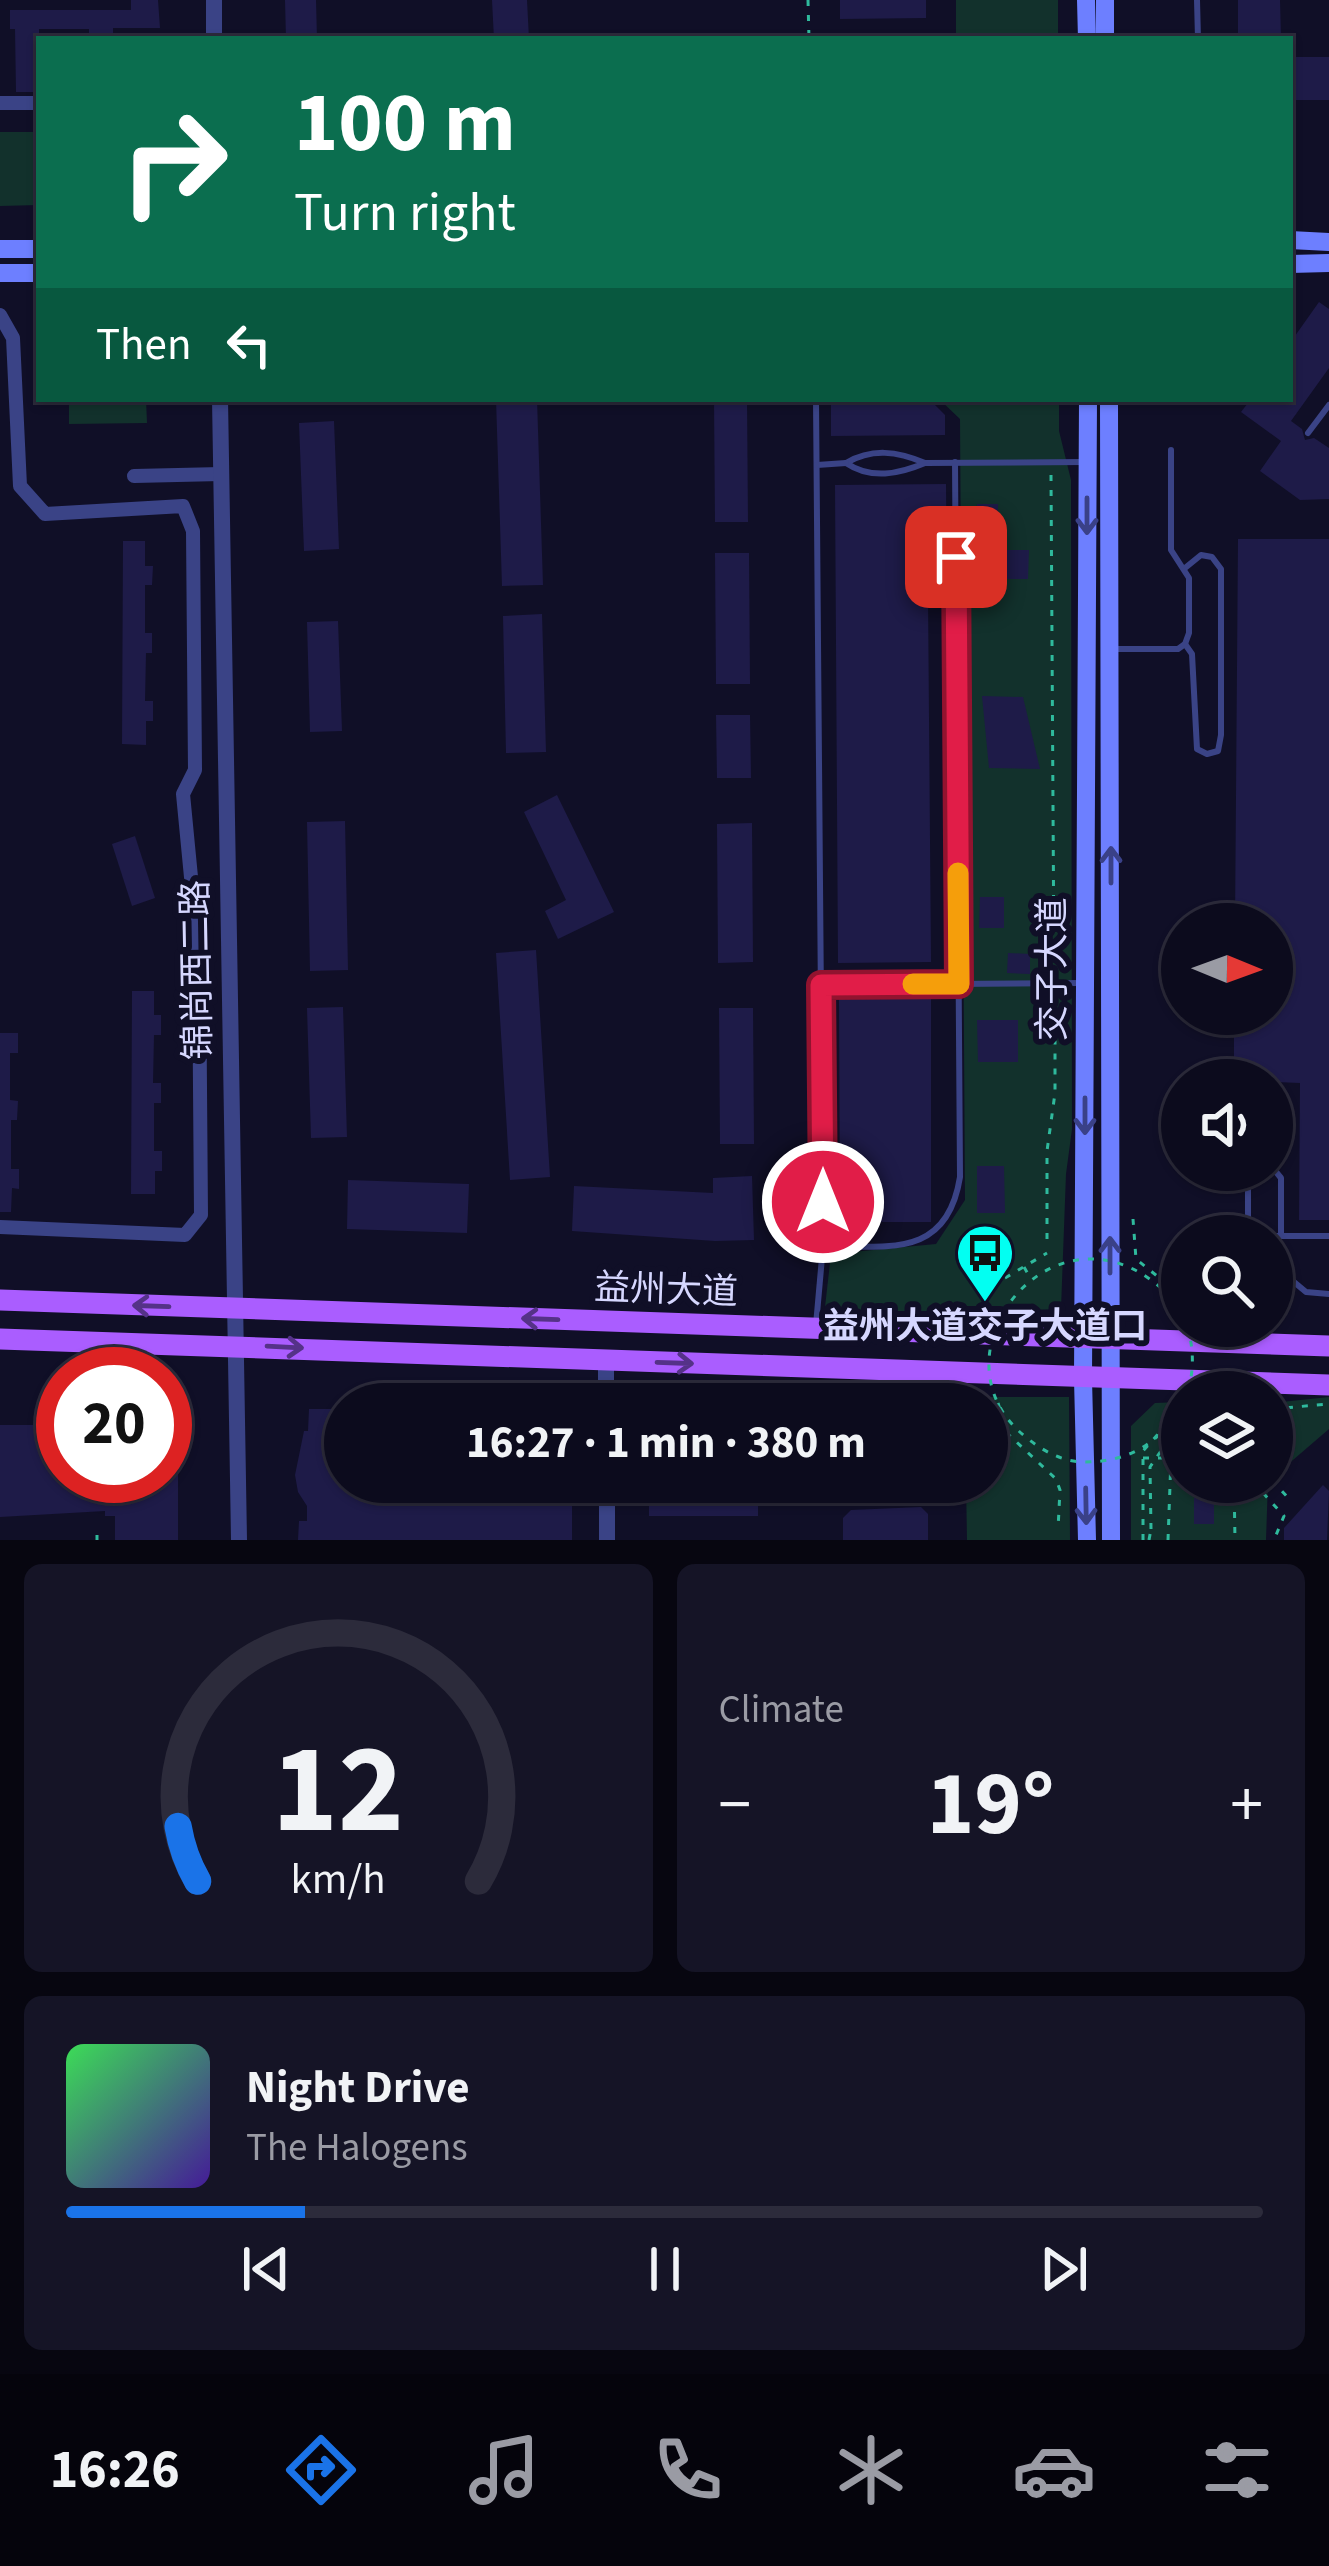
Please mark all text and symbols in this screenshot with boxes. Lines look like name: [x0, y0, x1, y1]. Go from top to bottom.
text: 100 m: [294, 64, 516, 184]
icon: right: [96, 84, 252, 240]
text: Turn right: [294, 175, 516, 252]
icon: left: [216, 312, 282, 378]
text: Then: [96, 313, 192, 377]
one-way arrow: [1076, 496, 1098, 535]
pin: [905, 506, 1007, 608]
icon: arrive: [923, 524, 989, 590]
one-way arrow: [1100, 846, 1122, 885]
street label: 锦尚西二路: [170, 880, 224, 1060]
street label: 交子大道: [1027, 897, 1078, 1041]
north arrow: [1161, 903, 1293, 1035]
map controls: [1161, 903, 1293, 1503]
button: sound: [1161, 1059, 1293, 1191]
one-way arrow: [1074, 1096, 1096, 1135]
position arrow: [760, 1139, 886, 1265]
button: search: [1161, 1215, 1293, 1347]
bus stop icon: 益州大道交子大道口: [954, 1222, 1016, 1304]
one-way arrow: [1099, 1236, 1121, 1275]
street label: 益州大道: [593, 1262, 739, 1318]
one-way arrow: [132, 1294, 171, 1317]
place label: 益州大道交子大道口: [823, 1301, 1147, 1352]
one-way arrow: [521, 1308, 560, 1331]
one-way arrow: [265, 1336, 304, 1359]
speed limit sign: 20: [36, 1347, 192, 1503]
one-way arrow: [655, 1352, 694, 1375]
button: layers: [1161, 1371, 1293, 1503]
text: 16:27 · 1 min · 380 m: [466, 1411, 866, 1475]
one-way arrow: [1075, 1486, 1098, 1525]
text: Climate: [719, 1682, 844, 1738]
text: 12: [272, 1702, 404, 1880]
text: 19°: [927, 1741, 1055, 1869]
text: −: [719, 1758, 751, 1852]
text: +: [1230, 1758, 1263, 1852]
text: km/h: [291, 1849, 386, 1910]
text: Night Drive: [246, 2056, 470, 2120]
text: The Halogens: [246, 2120, 468, 2176]
icon: previous: [233, 2236, 299, 2302]
icon: pause: [632, 2236, 698, 2302]
icon: next: [1031, 2236, 1097, 2302]
icon: directions: [279, 2428, 363, 2512]
icon: music: [462, 2428, 546, 2512]
icon: phone: [646, 2428, 730, 2512]
icon: climate: [829, 2428, 913, 2512]
icon: car: [1012, 2428, 1096, 2512]
icon: filters: [1195, 2428, 1279, 2512]
text: 16:26: [50, 2432, 180, 2509]

